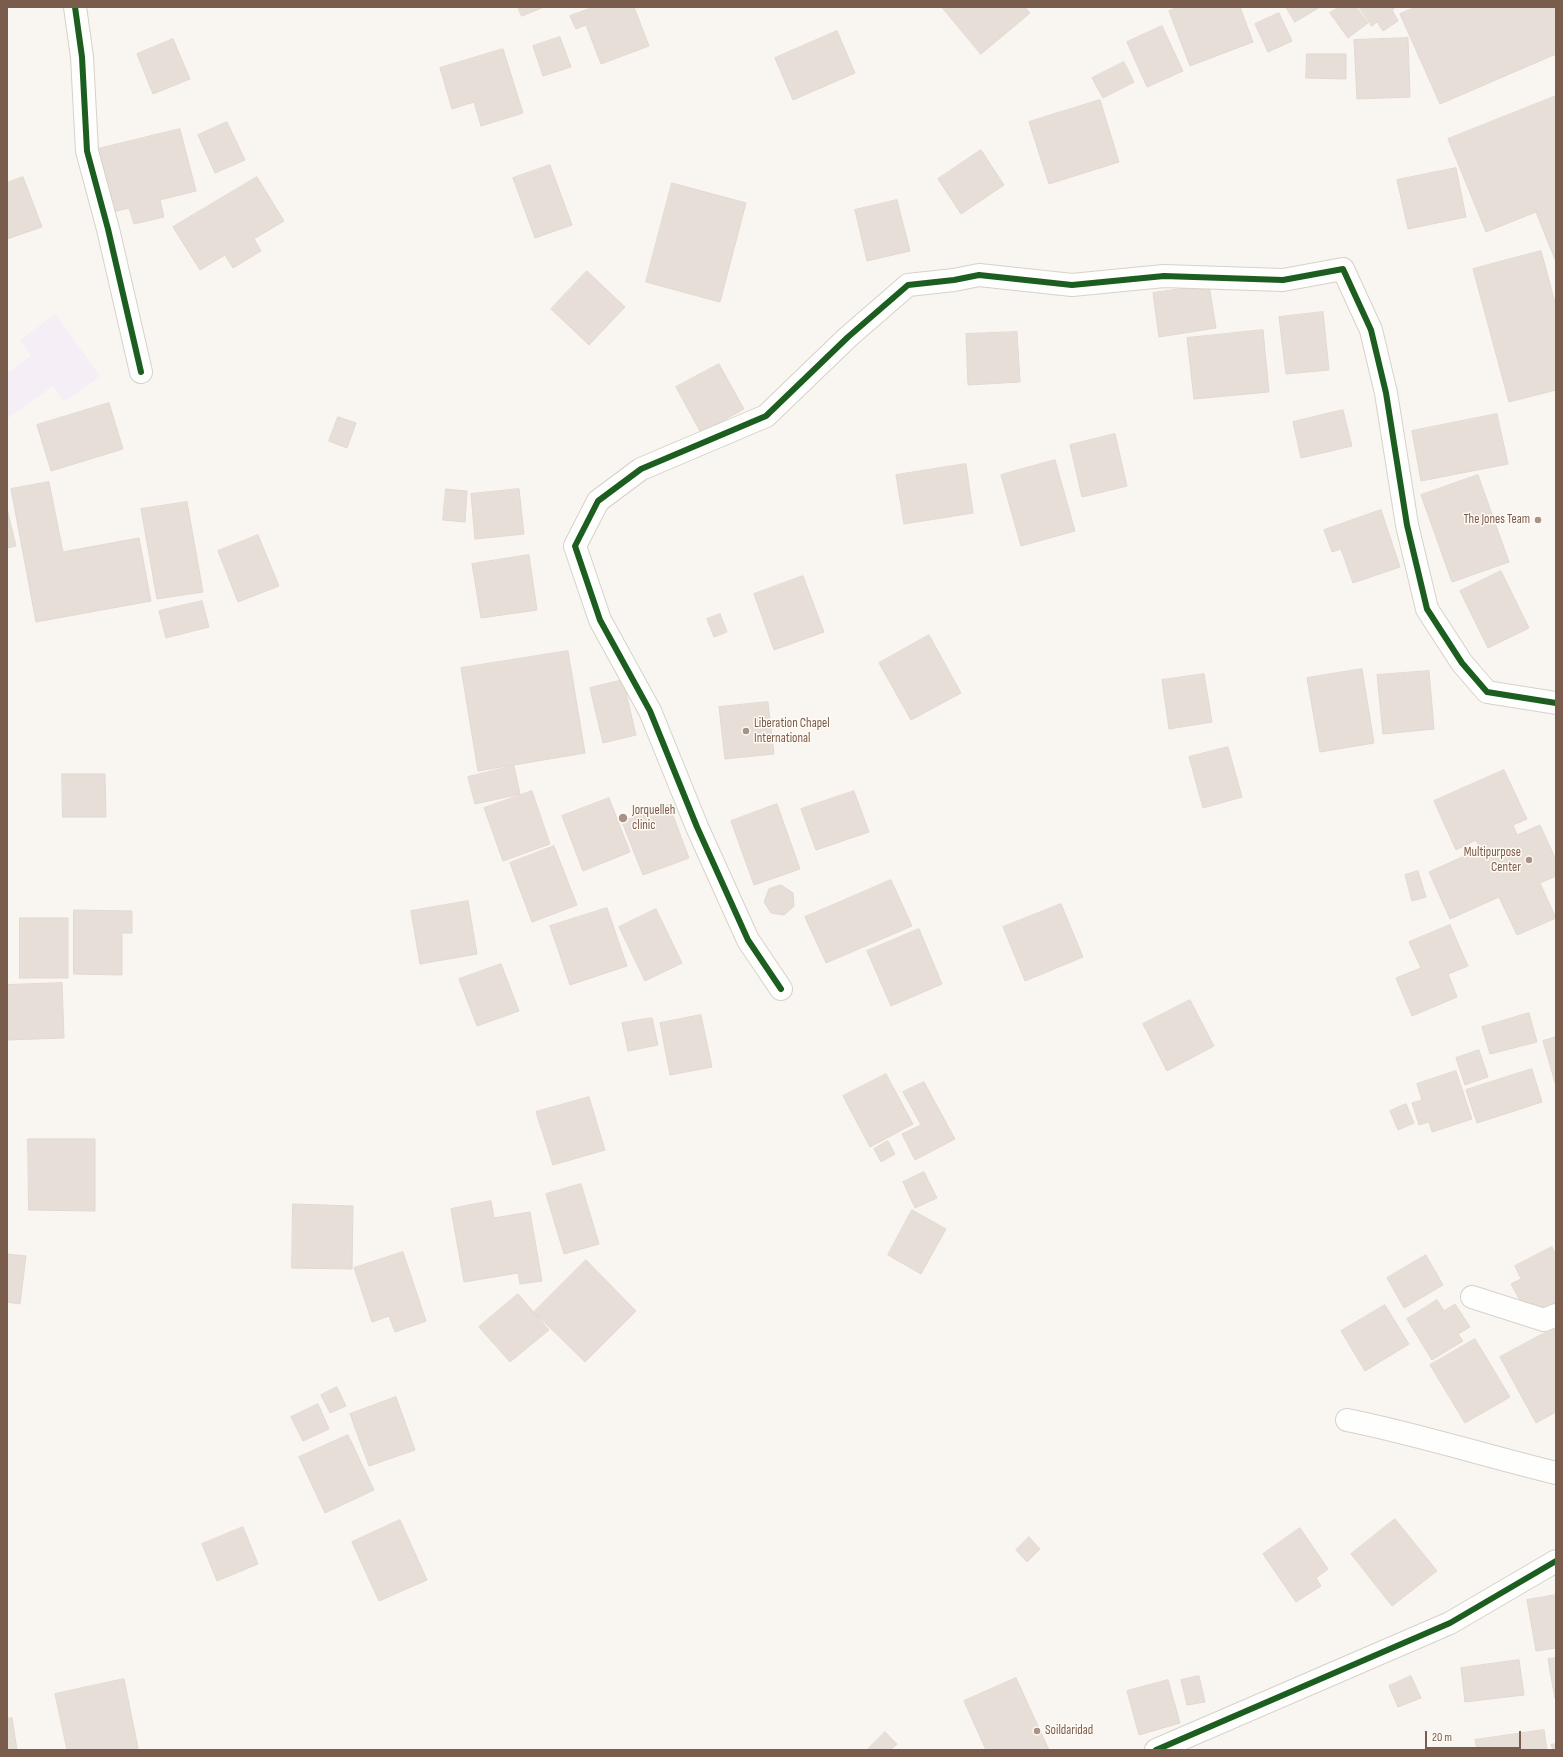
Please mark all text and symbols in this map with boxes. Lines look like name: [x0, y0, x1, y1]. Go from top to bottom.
place label: The Jones Team: [1463, 512, 1530, 528]
marker: The Jones Team: [1533, 515, 1543, 525]
place label: Liberation Chapel International: [754, 716, 830, 747]
marker: Liberation Chapel International: [741, 726, 751, 736]
place label: Jorquelleh clinic: [632, 803, 675, 834]
marker: Jorquelleh clinic: [617, 812, 629, 824]
place label: Multipurpose Center: [1464, 845, 1521, 876]
marker: Multipurpose Center: [1524, 855, 1534, 865]
place label: Soildaridad: [1045, 1723, 1093, 1739]
scale bar: [1427, 1723, 1523, 1749]
marker: Soildaridad: [1032, 1726, 1042, 1736]
text: 20 m: [1432, 1730, 1452, 1745]

